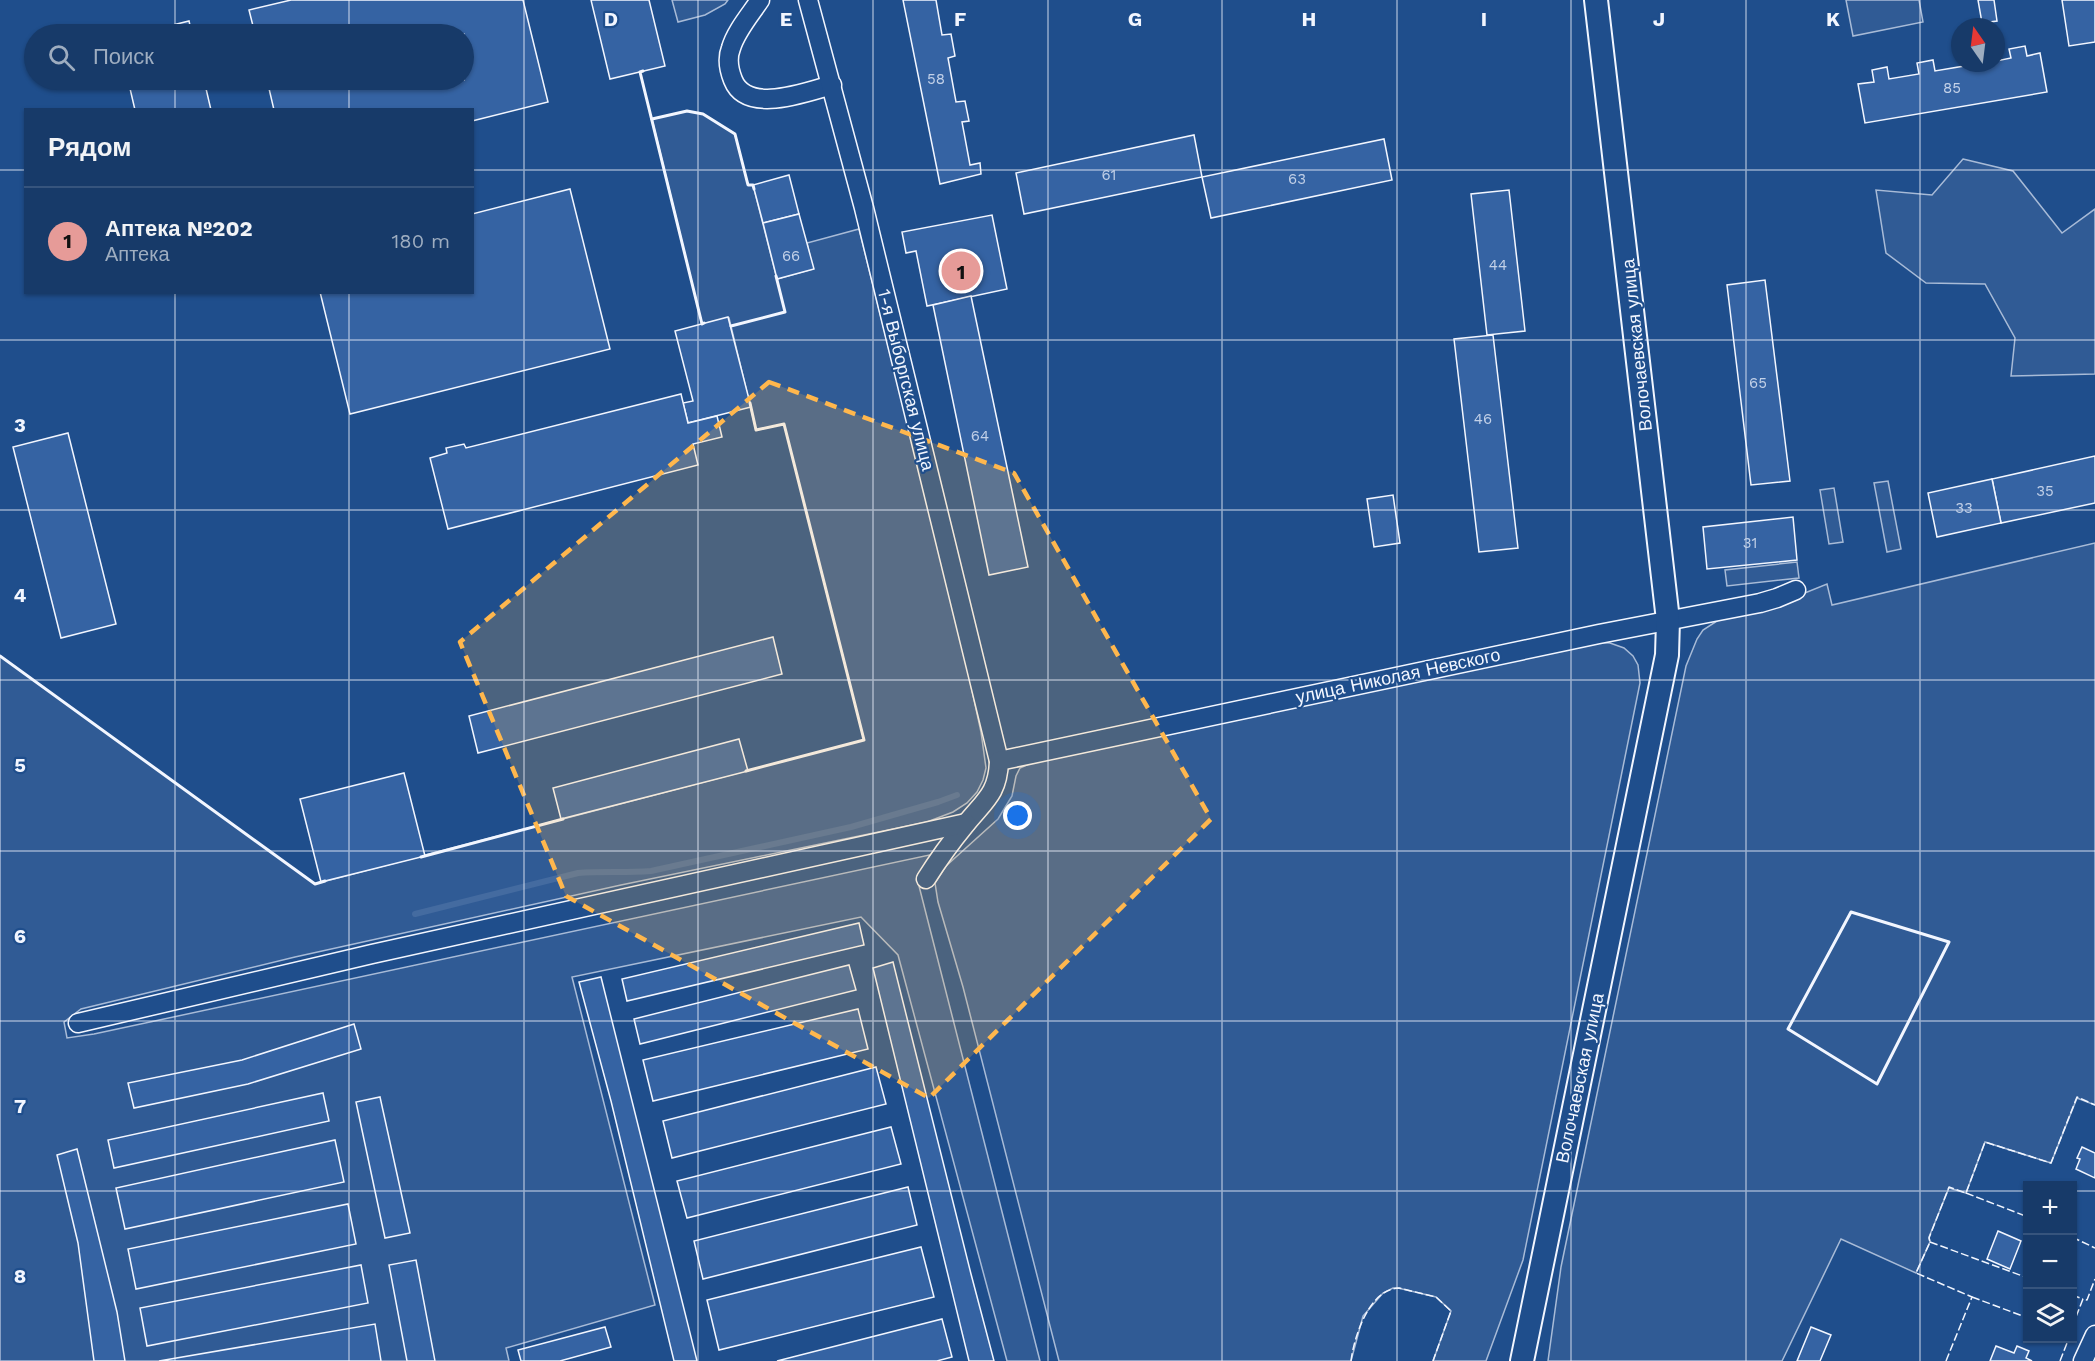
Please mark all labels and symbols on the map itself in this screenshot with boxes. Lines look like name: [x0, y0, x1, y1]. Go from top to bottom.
text: D: [604, 7, 618, 31]
text: E: [780, 7, 792, 31]
text: F: [954, 7, 966, 31]
text: G: [1128, 7, 1142, 31]
text: H: [1302, 7, 1316, 31]
text: I: [1481, 7, 1487, 31]
text: J: [1653, 7, 1665, 31]
text: K: [1826, 7, 1840, 31]
north arrow: [1951, 18, 2005, 72]
house number: 58: [927, 70, 945, 88]
house number: 85: [1943, 79, 1961, 97]
house number: 61: [1102, 166, 1116, 184]
house number: 63: [1288, 170, 1306, 188]
house number: 66: [782, 247, 800, 265]
pin: 1: [942, 248, 980, 294]
house number: 44: [1489, 256, 1507, 274]
street label: Волочаевская улица: [1617, 257, 1656, 432]
street label: 1-я Выборгская улица: [874, 287, 939, 474]
house number: 65: [1749, 374, 1767, 392]
house number: 46: [1474, 410, 1492, 428]
text: 3: [14, 413, 26, 437]
house number: 64: [971, 427, 989, 445]
house number: 35: [2036, 482, 2054, 500]
house number: 33: [1955, 499, 1973, 517]
house number: 31: [1743, 534, 1757, 552]
text: 4: [14, 583, 27, 607]
street label: улица Николая Невского: [1294, 644, 1502, 707]
text: 5: [14, 753, 26, 777]
your location: [1003, 801, 1032, 830]
text: 6: [14, 924, 26, 948]
street label: Волочаевская улица: [1551, 990, 1608, 1165]
text: 7: [14, 1094, 26, 1118]
text: 8: [14, 1264, 26, 1288]

